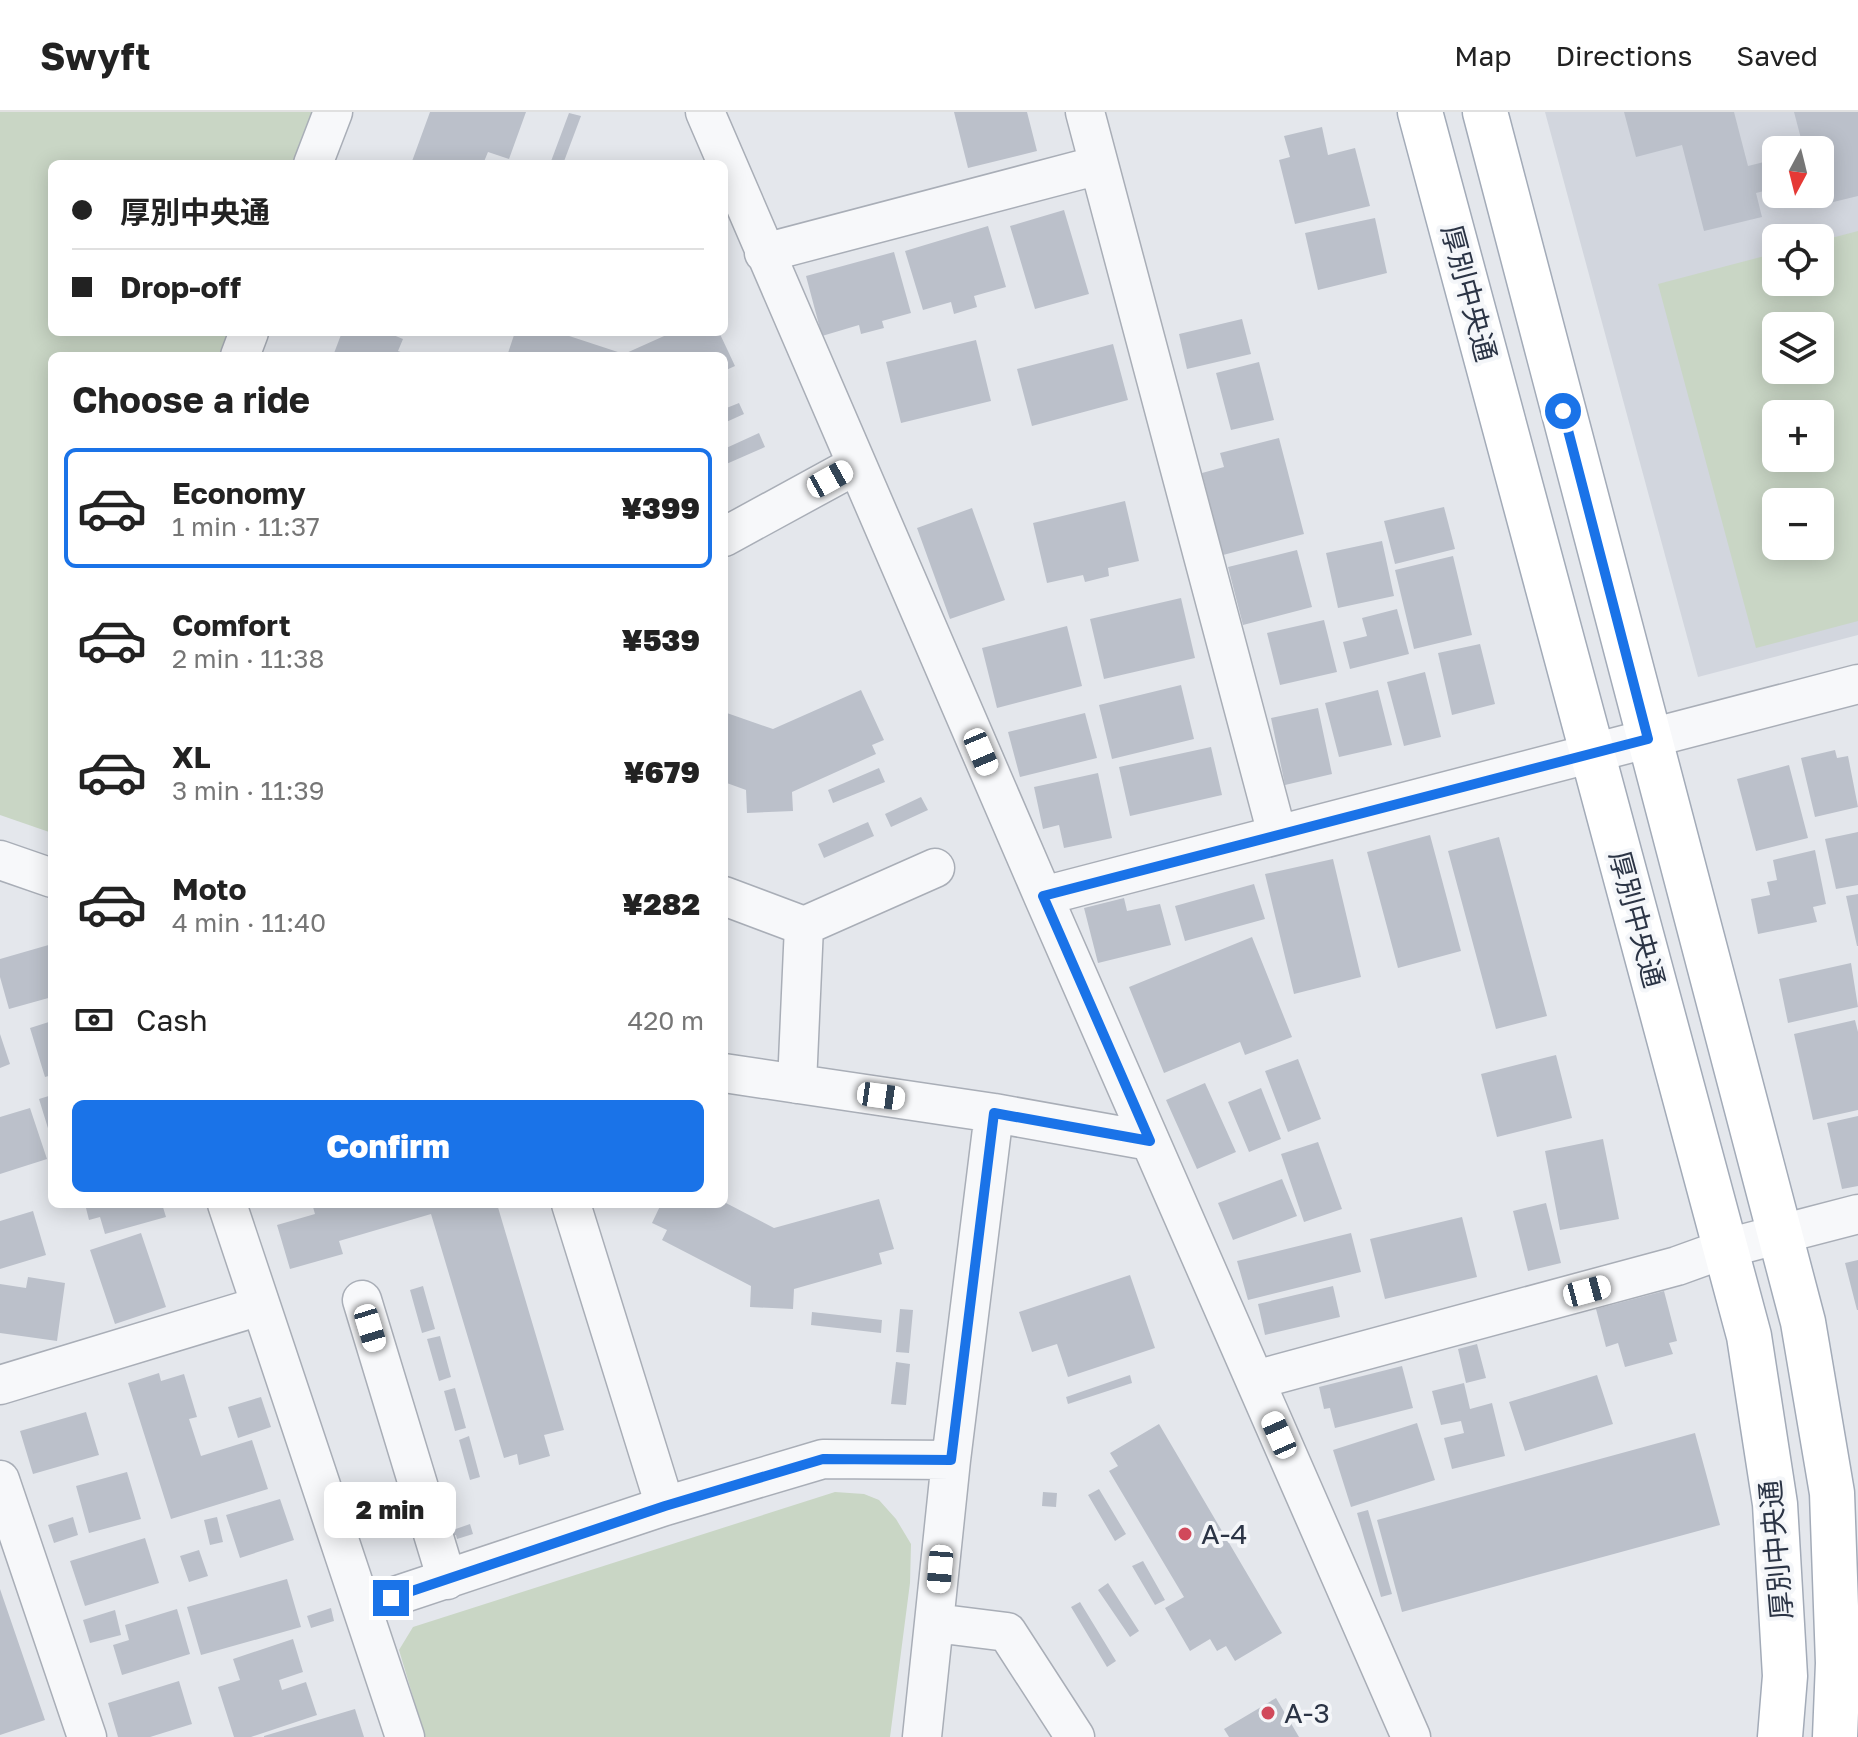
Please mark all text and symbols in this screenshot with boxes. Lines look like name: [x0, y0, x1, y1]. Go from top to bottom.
text: Swyft: [40, 33, 150, 78]
text: Map: [1454, 39, 1511, 72]
text: Directions: [1555, 39, 1692, 72]
text: Saved: [1736, 39, 1818, 72]
north arrow: [1762, 136, 1834, 208]
map controls: [1762, 136, 1834, 560]
text: 厚別中央通: [120, 194, 270, 230]
street label: 厚別中央通: [1435, 221, 1504, 365]
button: locate: [1762, 224, 1834, 296]
text: Drop-off: [120, 269, 241, 305]
button: layers: [1762, 312, 1834, 384]
text: Choose a ride: [72, 378, 310, 421]
route start: [1545, 393, 1581, 429]
button: +: [1762, 400, 1834, 472]
car: [803, 457, 857, 501]
icon: car: [76, 472, 148, 544]
text: Economy: [172, 475, 306, 511]
button: −: [1762, 488, 1834, 560]
text: ¥399: [621, 490, 700, 526]
text: 1 min · 11:37: [172, 511, 320, 542]
icon: car: [76, 604, 148, 676]
text: Comfort: [172, 607, 291, 643]
text: ¥539: [622, 622, 700, 658]
text: 2 min · 11:38: [172, 643, 324, 674]
car: [961, 725, 1001, 779]
icon: car: [76, 736, 148, 808]
text: XL: [172, 739, 211, 775]
text: ¥679: [623, 754, 700, 790]
text: 3 min · 11:39: [172, 775, 324, 806]
street label: 厚別中央通: [1603, 847, 1672, 991]
icon: car: [76, 868, 148, 940]
text: Moto: [172, 871, 247, 907]
text: ¥282: [622, 886, 700, 922]
text: 4 min · 11:40: [172, 907, 326, 938]
icon: cash: [72, 998, 116, 1042]
text: Cash: [136, 1002, 208, 1038]
text: 420 m: [627, 1005, 704, 1036]
car: [856, 1081, 906, 1111]
button: Confirm: [72, 1100, 704, 1192]
car: [1561, 1273, 1613, 1309]
car: [352, 1302, 388, 1354]
car: [1258, 1408, 1300, 1462]
street label: 厚別中央通: [1753, 1479, 1798, 1621]
callout: 2 min: [325, 1482, 457, 1538]
text: 2 min: [356, 1494, 424, 1525]
place label: A-4: [1201, 1517, 1247, 1550]
marker: A-4: [1176, 1525, 1194, 1543]
car: [926, 1544, 954, 1594]
route end: [373, 1580, 409, 1616]
place label: A-3: [1284, 1696, 1330, 1729]
marker: A-3: [1259, 1704, 1277, 1722]

